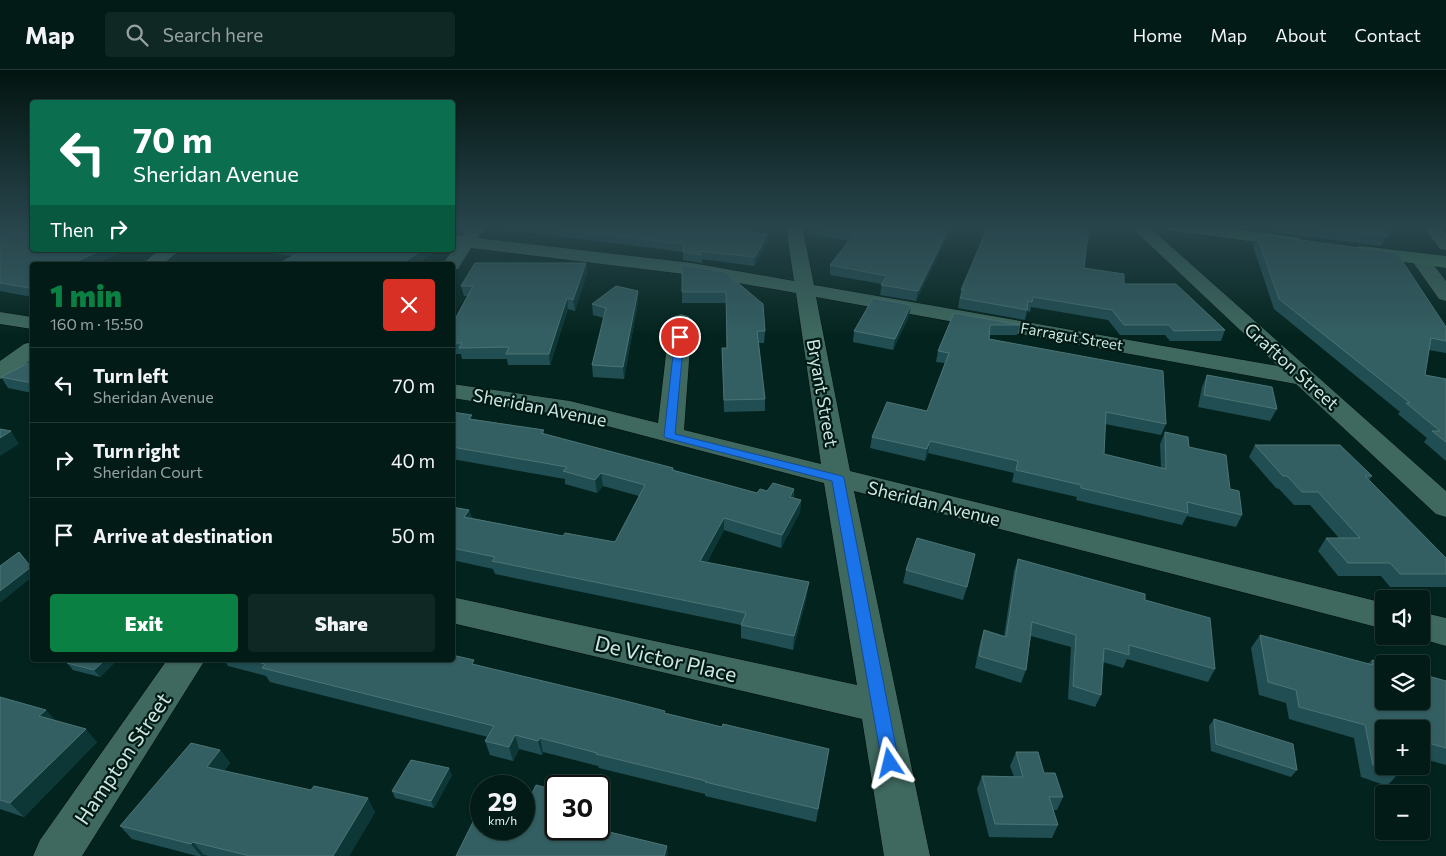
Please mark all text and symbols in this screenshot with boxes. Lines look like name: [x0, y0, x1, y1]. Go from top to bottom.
search box: [105, 12, 455, 57]
text: Map: [25, 20, 75, 49]
icon: search: [123, 21, 151, 49]
text: Search here: [163, 23, 263, 46]
text: Home: [1133, 24, 1182, 46]
text: Map: [1210, 24, 1247, 46]
text: About: [1275, 24, 1327, 46]
text: Contact: [1355, 24, 1421, 46]
text: 70 m: [133, 117, 213, 160]
icon: left: [50, 120, 115, 185]
text: Sheridan Avenue: [133, 160, 299, 187]
icon: right: [104, 215, 132, 243]
text: Then: [50, 218, 94, 241]
text: 1 min: [50, 276, 122, 313]
button: close: [383, 279, 435, 331]
text: 160 m · 15:50: [50, 314, 143, 333]
pin: [659, 316, 701, 358]
street label: Farragut Street: [1019, 318, 1125, 354]
street label: Grafton Street: [1240, 318, 1344, 414]
icon: arrive: [666, 323, 694, 351]
street label: Bryant Street: [803, 337, 843, 449]
text: Turn left: [93, 364, 168, 387]
icon: left: [50, 371, 78, 399]
text: 70 m: [392, 374, 435, 397]
street label: Sheridan Avenue: [471, 383, 609, 431]
text: Sheridan Avenue: [93, 387, 214, 406]
text: Turn right: [93, 439, 180, 462]
icon: right: [50, 446, 78, 474]
text: 40 m: [391, 449, 435, 472]
text: Sheridan Court: [93, 462, 203, 481]
street label: Sheridan Avenue: [865, 476, 1003, 530]
icon: arrive: [50, 521, 78, 549]
text: Arrive at destination: [93, 524, 273, 547]
text: 50 m: [391, 524, 435, 547]
map controls: [1375, 590, 1430, 840]
button: sound: [1375, 590, 1430, 645]
button: Exit: [50, 594, 238, 652]
button: Share: [248, 594, 435, 652]
street label: De Victor Place: [592, 629, 740, 687]
button: layers: [1375, 655, 1430, 710]
street label: Hampton Street: [69, 687, 175, 829]
button: +: [1375, 720, 1430, 775]
position arrow: [863, 736, 915, 788]
speed limit sign: 30: [545, 775, 610, 840]
button: −: [1375, 785, 1430, 840]
text: 29: [488, 786, 517, 816]
text: km/h: [488, 813, 517, 827]

